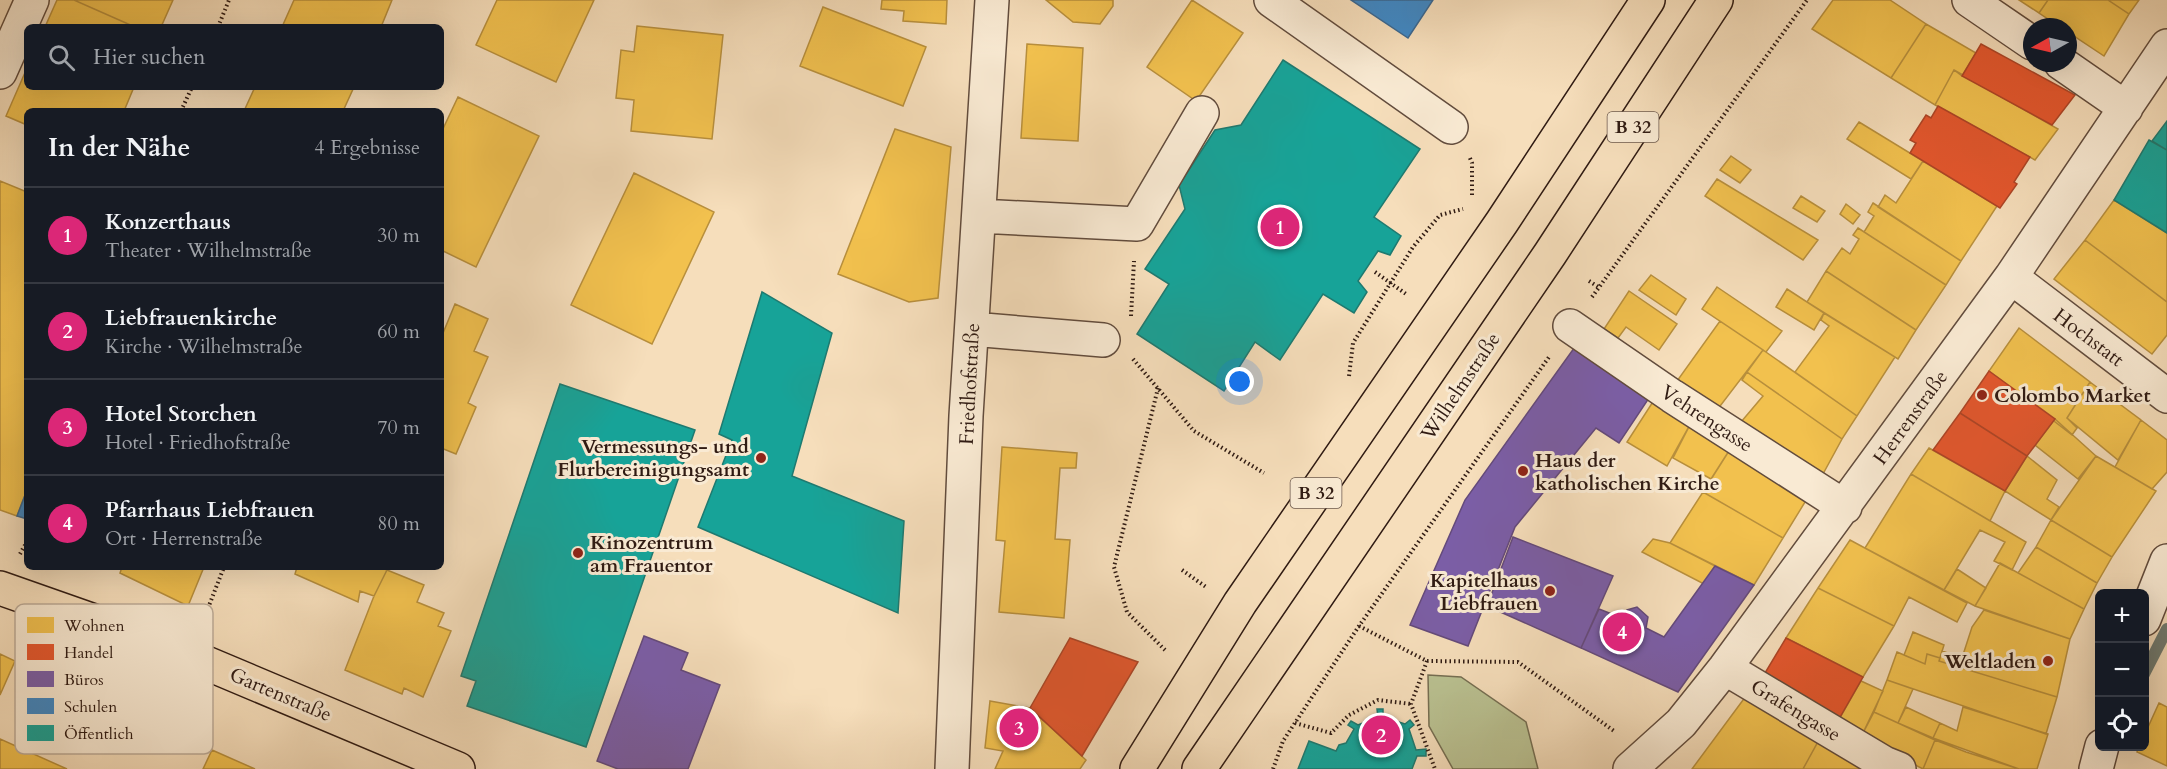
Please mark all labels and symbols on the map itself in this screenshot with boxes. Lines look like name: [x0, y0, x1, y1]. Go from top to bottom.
north arrow: [2023, 18, 2077, 72]
road number: B 32: [1608, 112, 1658, 142]
pin: 1: [1260, 204, 1300, 250]
street label: Hochstatt: [2048, 302, 2130, 373]
street label: Friedhofstraße: [953, 322, 986, 446]
street label: Wilhelmstraße: [1414, 327, 1507, 446]
street label: Herrenstraße: [1867, 365, 1954, 470]
your location: [1225, 367, 1254, 396]
street label: Vehrengasse: [1655, 379, 1758, 458]
place label: Colombo Market: [1994, 382, 2151, 409]
marker: Colombo Market: [1975, 388, 1989, 402]
place label: Vermessungs- und Flurbereinigungsamt: [557, 433, 750, 483]
place label: Haus der katholischen Kirche: [1535, 447, 1720, 497]
marker: Vermessungs- und Flurbereinigungsamt: [754, 451, 768, 465]
marker: Haus der katholischen Kirche: [1516, 464, 1530, 478]
road number: B 32: [1290, 478, 1342, 508]
place label: Kinozentrum am Frauentor: [590, 529, 714, 579]
marker: Kinozentrum am Frauentor: [571, 546, 585, 560]
place label: Kapitelhaus Liebfrauen: [1430, 567, 1538, 617]
marker: Kapitelhaus Liebfrauen: [1543, 584, 1557, 598]
legend: [15, 604, 213, 754]
pin: 4: [1602, 610, 1642, 654]
text: Wohnen: [63, 615, 125, 637]
text: Handel: [64, 642, 113, 664]
place label: Weltladen: [1943, 648, 2036, 675]
marker: Weltladen: [2041, 654, 2055, 668]
street label: Gartenstraße: [226, 661, 336, 728]
text: Büros: [64, 669, 103, 691]
street label: Grafengasse: [1746, 673, 1846, 748]
text: Schulen: [64, 696, 117, 718]
pin: 3: [1000, 706, 1038, 750]
pin: 2: [1362, 712, 1400, 758]
text: Öffentlich: [64, 723, 134, 745]

